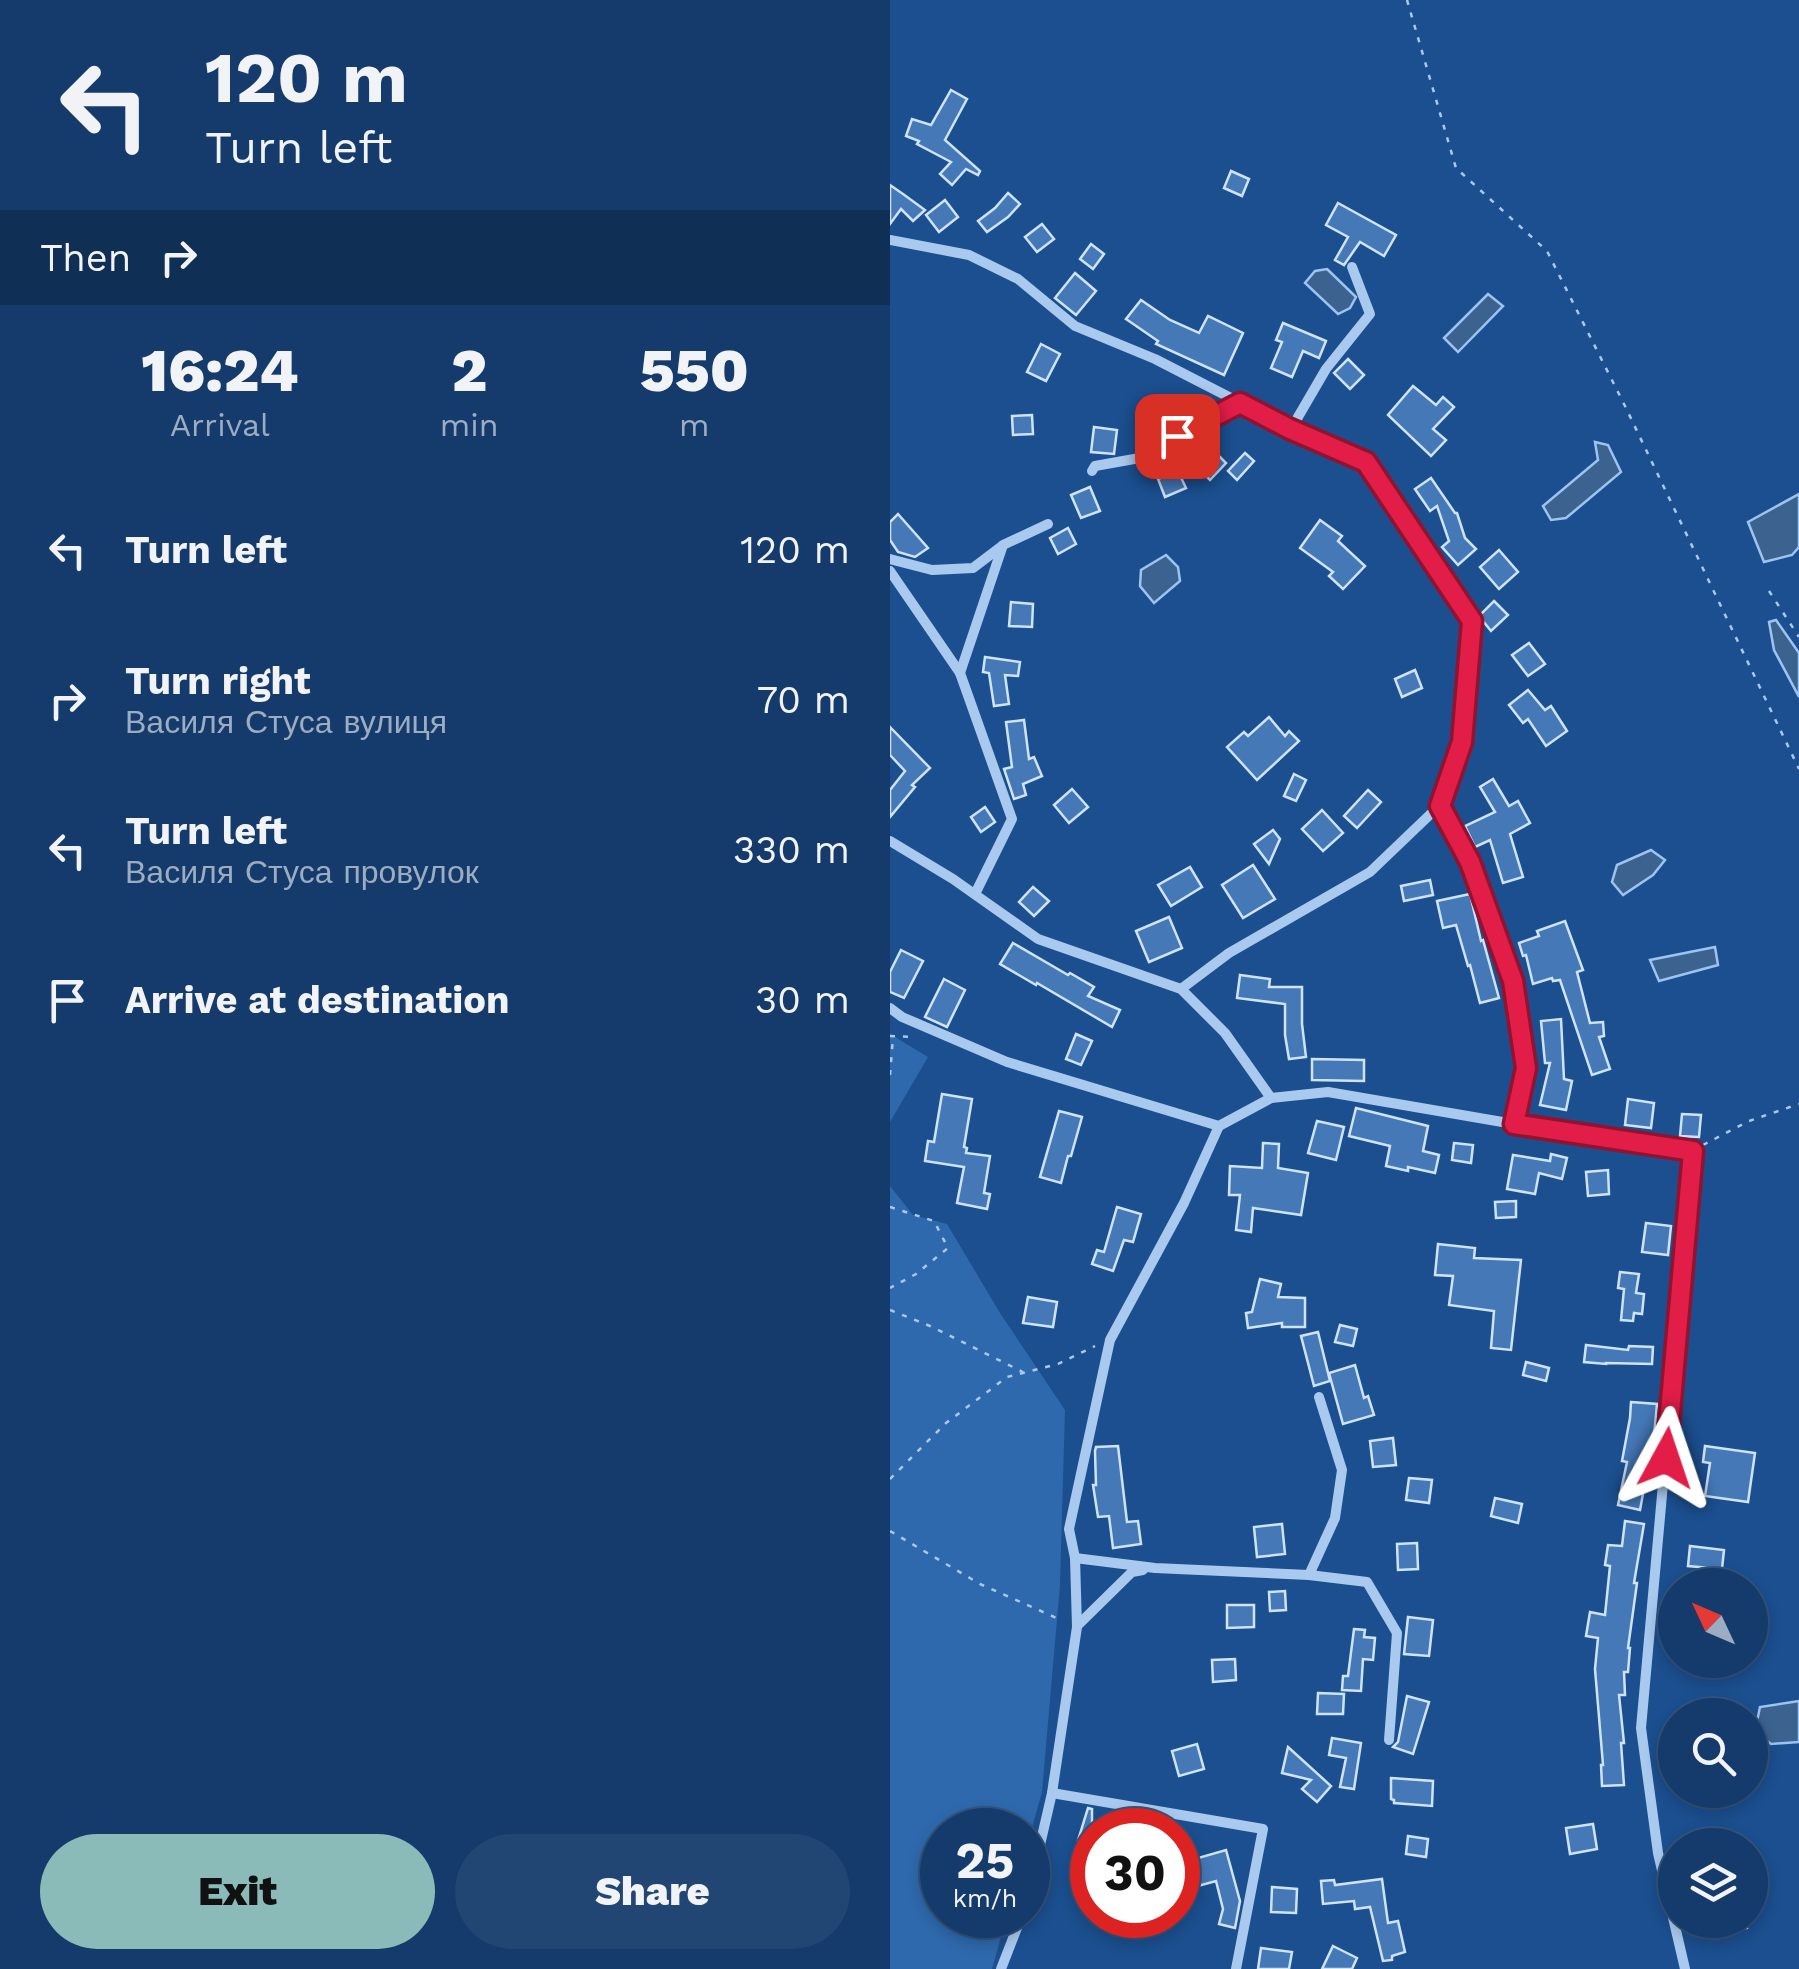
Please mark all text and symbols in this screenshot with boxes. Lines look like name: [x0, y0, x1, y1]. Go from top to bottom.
text: 120 m: [205, 37, 408, 119]
icon: left: [40, 40, 170, 170]
text: Turn left: [205, 121, 392, 174]
icon: right: [151, 230, 206, 285]
text: Then: [40, 236, 131, 280]
text: 16:24: [141, 335, 299, 406]
text: 2: [451, 335, 487, 406]
text: 550: [640, 335, 749, 406]
pin: [1135, 394, 1220, 479]
text: Arrival: [170, 406, 270, 444]
text: min: [440, 406, 499, 444]
text: m: [679, 406, 710, 444]
icon: arrive: [1150, 409, 1205, 464]
icon: left: [40, 523, 95, 578]
text: Turn left: [125, 528, 287, 572]
text: 120 m: [740, 528, 850, 572]
text: Turn right: [125, 659, 311, 703]
icon: right: [40, 673, 95, 728]
text: 70 m: [757, 678, 850, 722]
text: Василя Стуса вулиця: [125, 703, 447, 741]
text: Turn left: [125, 809, 287, 853]
icon: left: [40, 823, 95, 878]
text: 330 m: [733, 828, 850, 872]
text: Василя Стуса провулок: [125, 853, 479, 891]
icon: arrive: [40, 973, 95, 1028]
text: Arrive at destination: [125, 978, 510, 1022]
text: 30 m: [755, 978, 850, 1022]
position arrow: [1614, 1406, 1718, 1510]
north arrow: [1658, 1568, 1768, 1678]
map controls: [1658, 1568, 1768, 1938]
button: search: [1658, 1698, 1768, 1808]
speed limit sign: 30: [1070, 1808, 1200, 1938]
button: layers: [1658, 1828, 1768, 1938]
text: 25: [956, 1831, 1014, 1890]
button: Exit: [40, 1834, 435, 1949]
button: Share: [455, 1834, 850, 1949]
text: km/h: [953, 1884, 1017, 1913]

